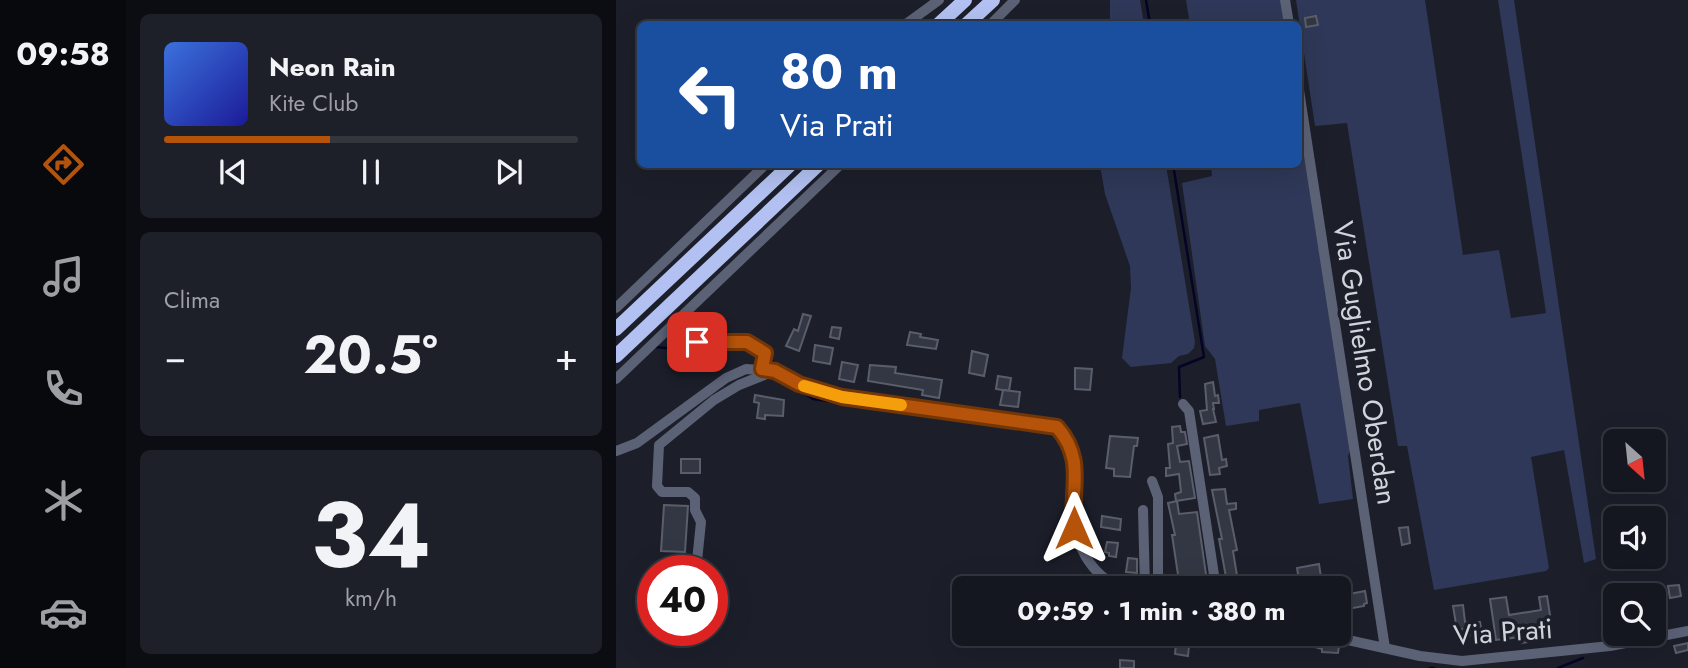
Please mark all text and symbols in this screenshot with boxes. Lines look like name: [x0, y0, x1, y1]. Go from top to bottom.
text: 09:58: [16, 31, 110, 77]
text: 80 m: [780, 37, 898, 107]
text: Neon Rain: [269, 48, 396, 86]
icon: left: [665, 49, 756, 140]
text: Kite Club: [269, 86, 358, 120]
text: Via Prati: [780, 102, 894, 148]
icon: directions: [39, 140, 88, 189]
icon: previous: [214, 153, 252, 191]
icon: pause: [352, 153, 390, 191]
icon: next: [490, 153, 528, 191]
street label: Via Guglielmo Oberdan: [1322, 218, 1408, 508]
icon: music: [39, 252, 88, 301]
text: Clima: [164, 283, 220, 317]
pin: [667, 312, 727, 372]
text: 20.5°: [303, 317, 438, 393]
icon: arrive: [678, 323, 716, 361]
text: −: [164, 329, 186, 384]
text: +: [555, 329, 578, 384]
icon: phone: [39, 364, 88, 413]
north arrow: [1603, 429, 1666, 492]
map controls: [1603, 429, 1666, 646]
text: 34: [311, 470, 431, 601]
icon: climate: [39, 476, 88, 525]
position arrow: [1037, 491, 1111, 565]
button: sound: [1603, 506, 1666, 569]
speed limit sign: 40: [637, 555, 728, 646]
text: km/h: [345, 581, 397, 615]
button: search: [1603, 583, 1666, 646]
icon: car: [39, 588, 88, 637]
text: 09:59 · 1 min · 380 m: [1017, 592, 1286, 630]
street label: Via Prati: [1452, 608, 1554, 656]

